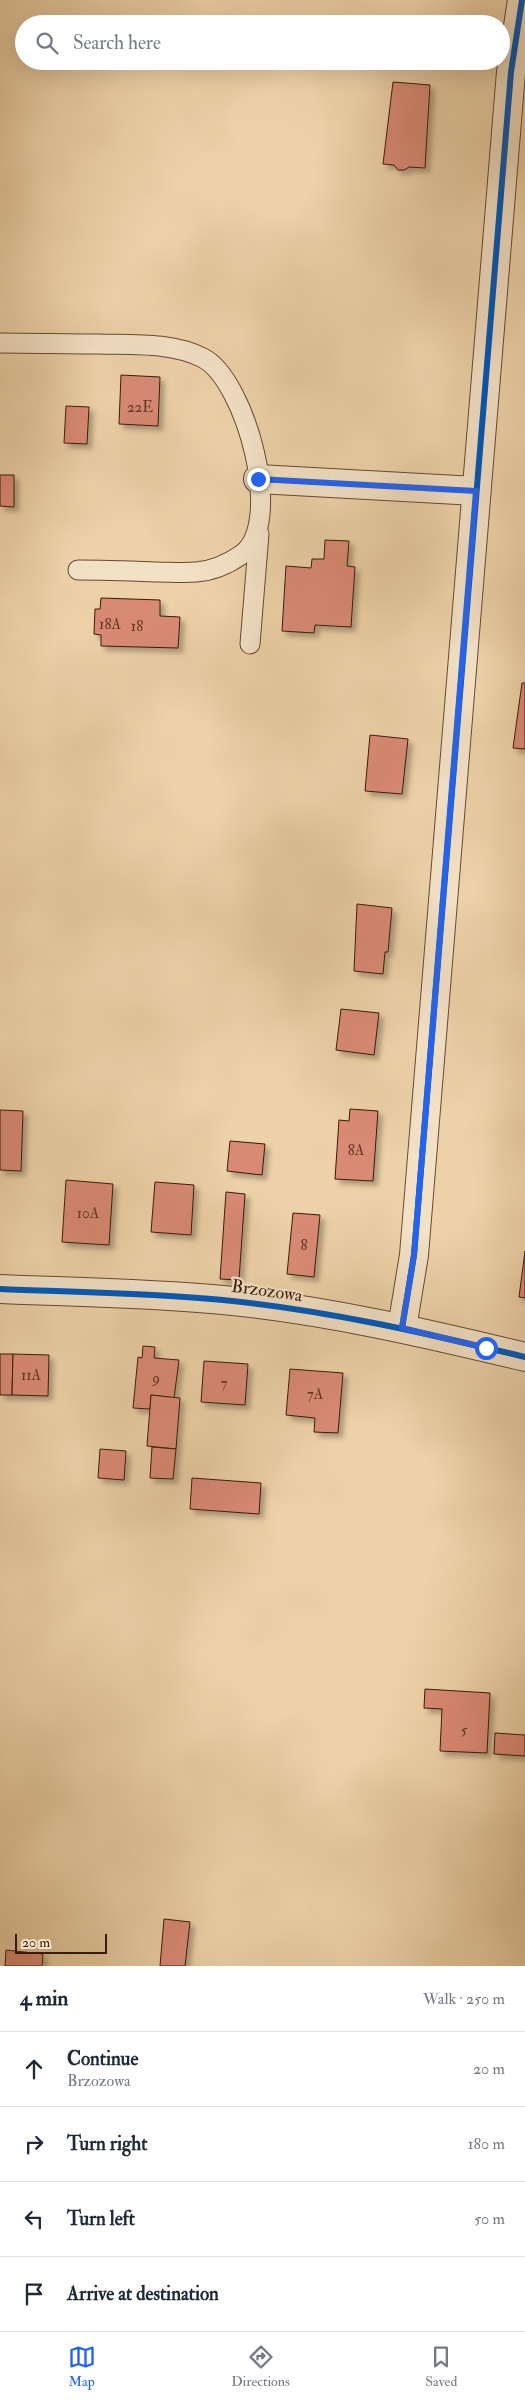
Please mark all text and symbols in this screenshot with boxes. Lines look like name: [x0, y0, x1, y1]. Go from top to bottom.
search box: [15, 15, 510, 70]
icon: search: [33, 29, 61, 57]
text: Search here: [73, 31, 161, 55]
house number: 22E: [127, 398, 153, 417]
route end: [247, 468, 270, 491]
house number: 18A: [99, 615, 121, 634]
house number: 18: [131, 617, 143, 636]
house number: 8A: [348, 1141, 365, 1160]
house number: 10A: [77, 1204, 100, 1223]
house number: 8: [300, 1236, 308, 1255]
street label: Brzozowa: [230, 1275, 305, 1307]
route start: [475, 1337, 498, 1360]
house number: 11A: [21, 1366, 42, 1385]
house number: 9: [151, 1369, 160, 1388]
house number: 7: [221, 1374, 228, 1393]
house number: 7A: [307, 1385, 324, 1404]
house number: 5: [461, 1721, 468, 1740]
scale bar: [15, 1931, 108, 1954]
text: 20 m: [22, 1934, 50, 1951]
text: 4 min: [20, 1985, 68, 2012]
text: Walk · 250 m: [423, 1989, 505, 2009]
text: Continue: [67, 2047, 138, 2071]
icon: ahead: [20, 2055, 48, 2083]
text: 20 m: [473, 2059, 505, 2079]
text: Brzozowa: [67, 2071, 131, 2091]
icon: right: [20, 2130, 48, 2158]
text: Turn right: [67, 2132, 147, 2156]
text: 180 m: [468, 2134, 505, 2154]
icon: left: [20, 2205, 48, 2233]
text: Turn left: [67, 2207, 135, 2231]
text: 50 m: [474, 2209, 505, 2229]
icon: arrive: [20, 2280, 48, 2308]
text: Arrive at destination: [67, 2282, 219, 2306]
tab: Map: [68, 2343, 96, 2390]
tab: Directions: [231, 2343, 290, 2390]
tab: Saved: [425, 2343, 457, 2390]

